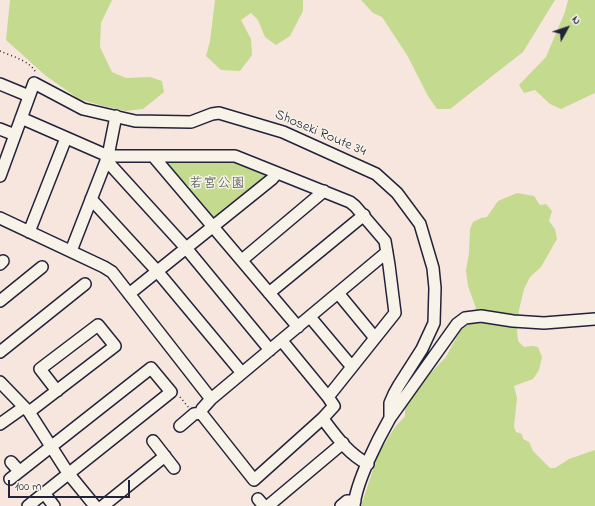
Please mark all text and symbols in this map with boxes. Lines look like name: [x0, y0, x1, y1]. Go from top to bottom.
north arrow: [547, 8, 587, 48]
text: N: [568, 12, 585, 28]
street label: Shoseki Route 34: [272, 107, 368, 161]
park label: 若宮公園: [189, 177, 245, 193]
scale bar: [10, 472, 132, 498]
text: 100 m: [15, 478, 42, 496]

